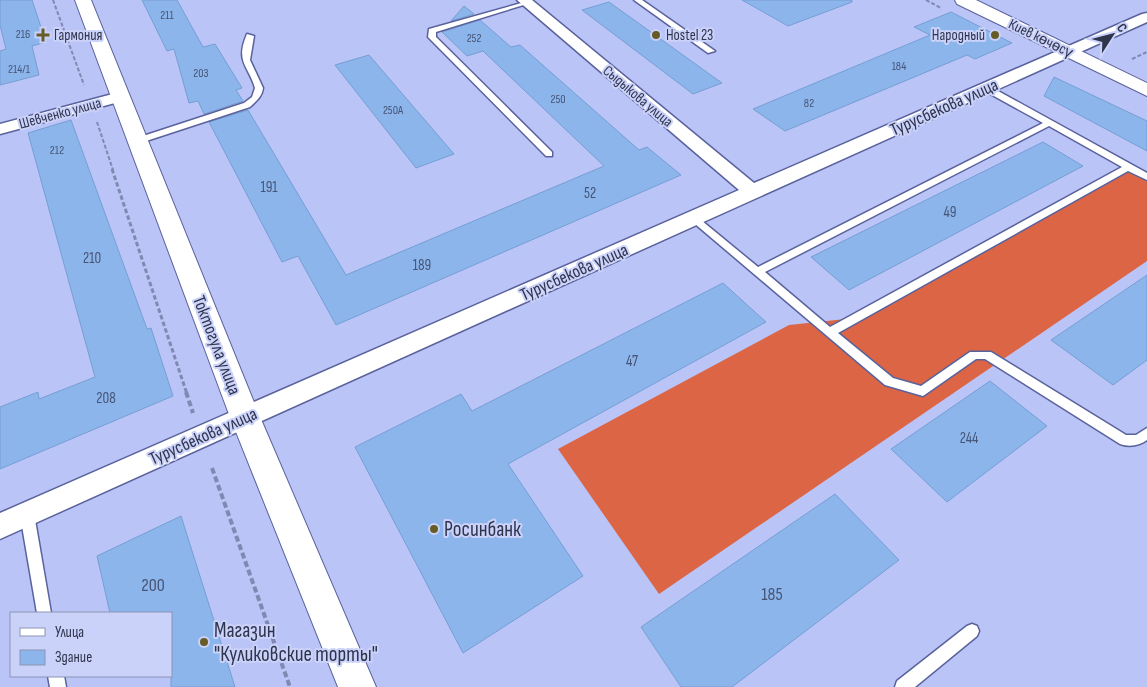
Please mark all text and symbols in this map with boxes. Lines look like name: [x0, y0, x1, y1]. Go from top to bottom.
house number: 211: [160, 8, 174, 23]
north arrow: [1087, 10, 1137, 60]
street label: Киев көчөсү: [1005, 15, 1077, 62]
text: С: [1113, 20, 1131, 36]
place label: Гармония: [54, 26, 103, 45]
place label: Hostel 23: [666, 26, 713, 45]
place label: Народный: [932, 26, 985, 45]
house number: 216: [16, 27, 30, 42]
marker: Гармония: [36, 28, 50, 42]
marker: Hostel 23: [650, 29, 662, 41]
marker: Народный: [989, 29, 1001, 41]
house number: 252: [467, 31, 481, 46]
house number: 184: [892, 59, 906, 74]
street label: Сыдыкова улица: [599, 61, 677, 131]
house number: 214/1: [8, 62, 31, 77]
house number: 203: [193, 66, 209, 81]
street label: Турусбекова улица: [887, 74, 1001, 141]
house number: 250: [550, 92, 566, 107]
street label: Шевченко улица: [17, 93, 103, 134]
house number: 82: [804, 96, 814, 111]
house number: 250А: [383, 103, 404, 118]
house number: 212: [50, 143, 64, 158]
house number: 191: [260, 178, 278, 197]
house number: 52: [584, 184, 596, 203]
house number: 49: [944, 203, 956, 222]
street label: Турусбекова улица: [517, 239, 631, 306]
house number: 210: [83, 249, 101, 268]
house number: 189: [413, 256, 431, 275]
street label: Токтогула улица: [188, 293, 245, 398]
house number: 47: [626, 352, 638, 371]
house number: 208: [96, 389, 116, 408]
street label: Турусбекова улица: [146, 403, 260, 470]
house number: 244: [960, 429, 978, 448]
place label: Росинбанк: [444, 517, 521, 542]
marker: Росинбанк: [428, 523, 440, 535]
house number: 200: [141, 575, 165, 596]
house number: 185: [761, 584, 783, 605]
legend: [10, 612, 172, 677]
place label: Магазин "Куликовские торты": [214, 618, 378, 667]
text: Улица: [55, 623, 84, 642]
marker: Магазин "Куликовские торты": [198, 636, 210, 648]
text: Здание: [55, 648, 92, 667]

